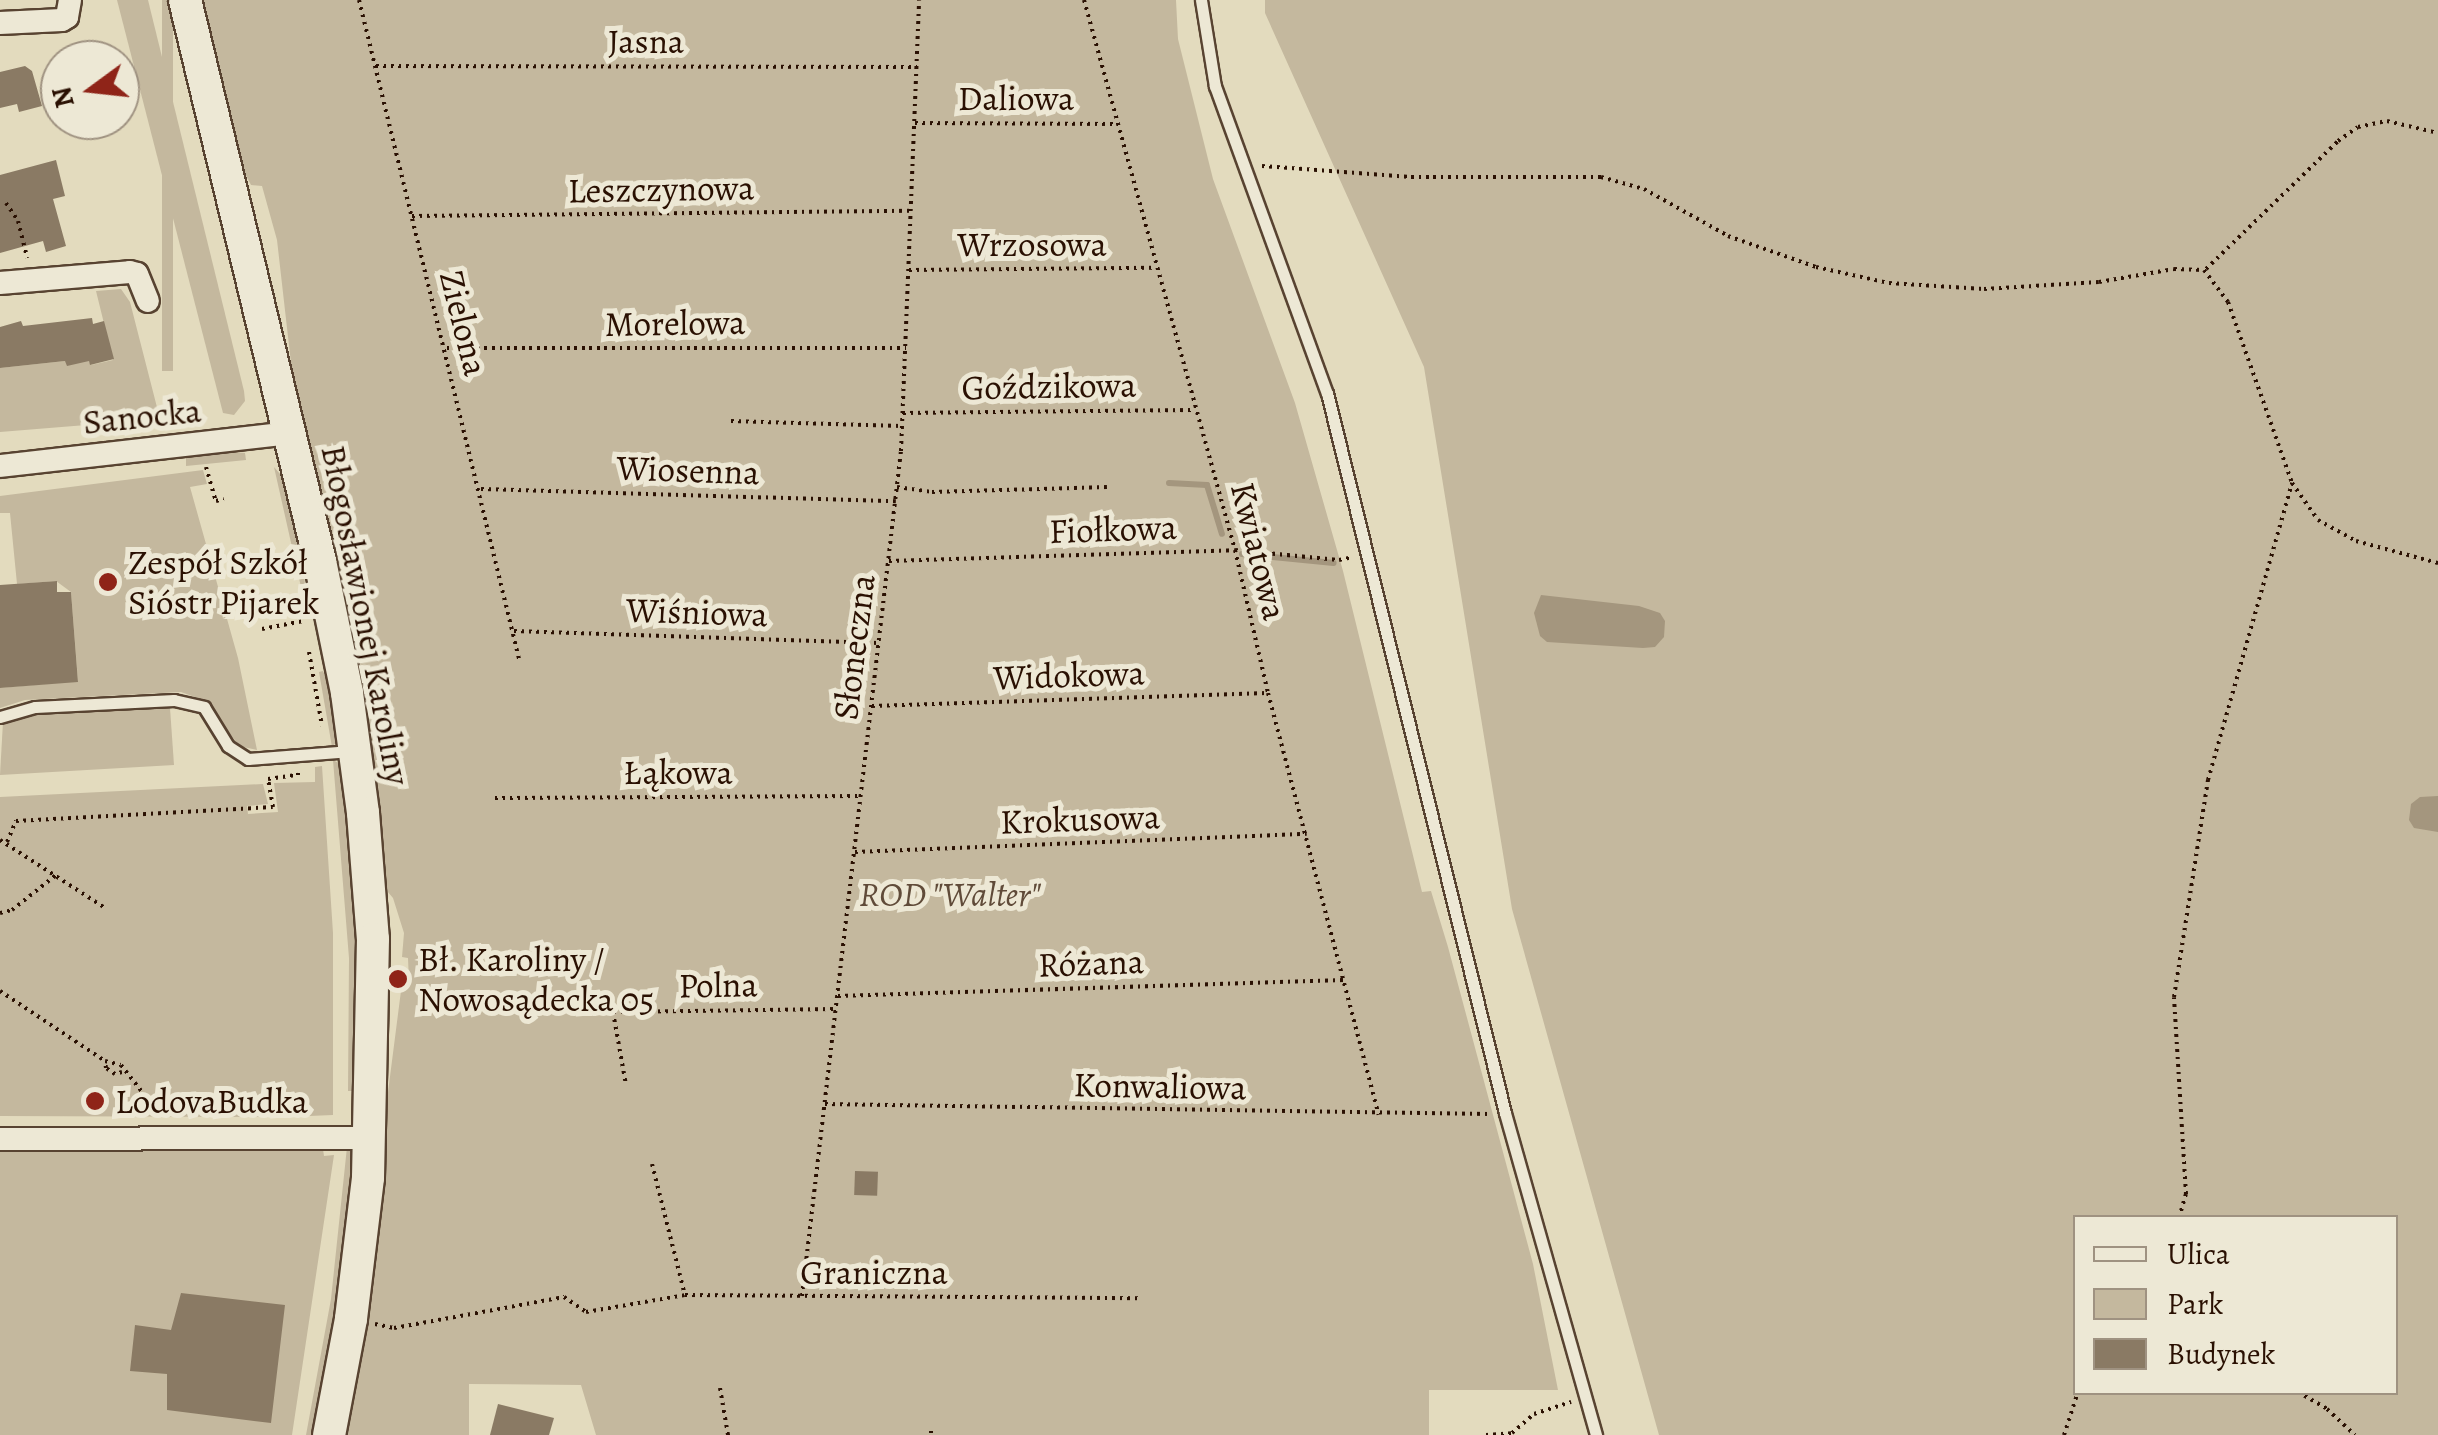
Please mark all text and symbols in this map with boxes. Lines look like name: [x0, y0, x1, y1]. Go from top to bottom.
street label: Jasna: [608, 20, 684, 62]
north arrow: [40, 40, 140, 140]
street label: Daliowa: [958, 77, 1074, 119]
text: N: [42, 82, 84, 112]
street label: Leszczynowa: [567, 166, 755, 212]
street label: Wrzosowa: [957, 223, 1107, 265]
street label: Zielona: [431, 266, 497, 380]
street label: Morelowa: [604, 301, 746, 345]
street label: Goździkowa: [961, 363, 1137, 409]
street label: Sanocka: [81, 389, 203, 443]
street label: Błogosławionej Karoliny: [312, 441, 420, 789]
street label: Wiosenna: [616, 447, 760, 493]
street label: Kwiatowa: [1222, 478, 1296, 624]
street label: Fiołkowa: [1048, 506, 1178, 552]
place label: Zespół Szkół Sióstr Pijarek: [128, 541, 319, 623]
marker: Zespół Szkół Sióstr Pijarek: [97, 571, 119, 593]
street label: Słoneczna: [824, 572, 884, 722]
street label: Wiśniowa: [626, 589, 768, 635]
street label: Widokowa: [993, 651, 1145, 699]
street label: Łąkowa: [623, 751, 733, 793]
street label: Krokusowa: [999, 795, 1161, 843]
park label: ROD "Walter": [859, 873, 1041, 915]
place label: Bł. Karoliny / Nowosądecka 05: [418, 938, 654, 1020]
street label: Różana: [1037, 940, 1145, 986]
street label: Polna: [678, 963, 758, 1007]
marker: Bł. Karoliny / Nowosądecka 05: [387, 968, 409, 990]
street label: Konwaliowa: [1073, 1063, 1247, 1109]
place label: LodovaBudka: [115, 1080, 308, 1122]
marker: LodovaBudka: [84, 1090, 106, 1112]
legend: [2073, 1215, 2398, 1395]
text: Ulica: [2167, 1234, 2230, 1274]
street label: Graniczna: [800, 1251, 948, 1293]
text: Park: [2167, 1284, 2223, 1324]
text: Budynek: [2167, 1334, 2275, 1374]

